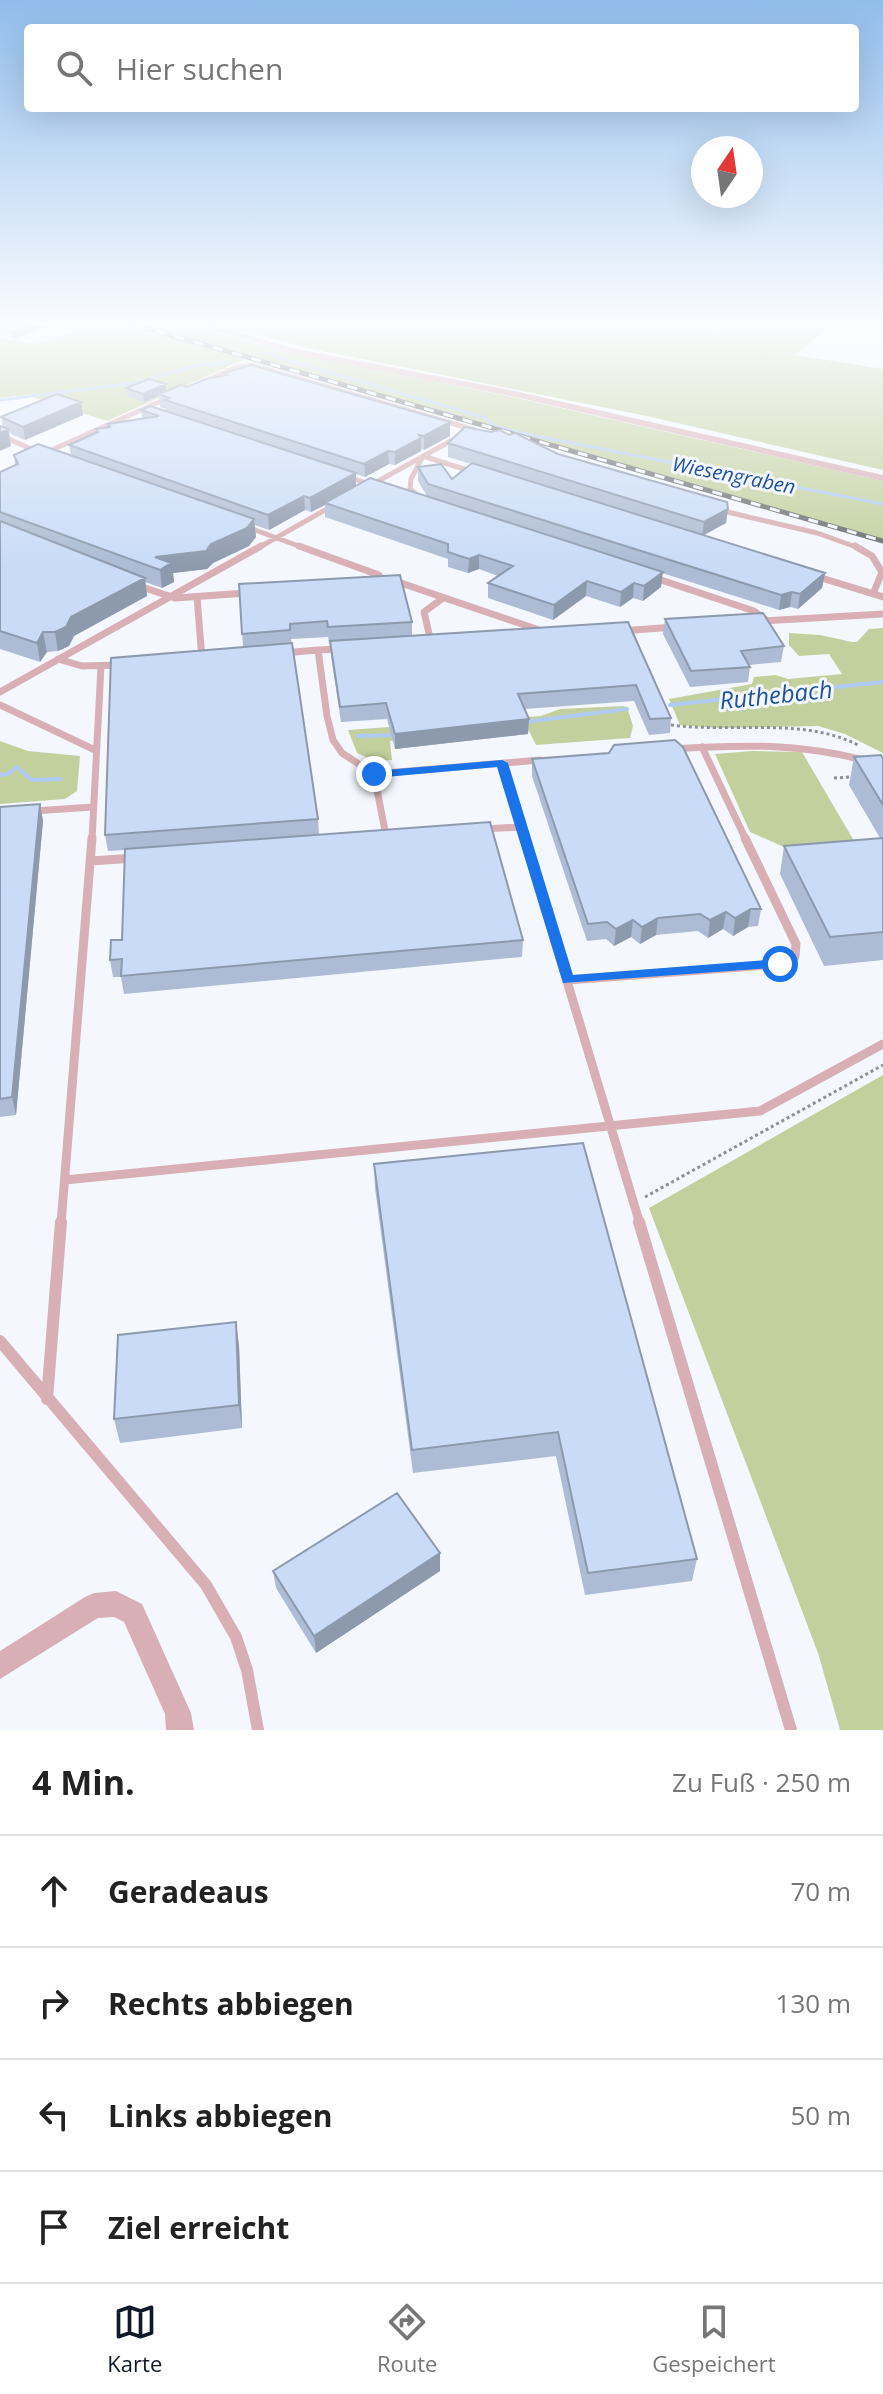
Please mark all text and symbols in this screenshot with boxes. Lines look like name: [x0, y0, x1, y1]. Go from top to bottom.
search box: [24, 24, 859, 112]
icon: search: [52, 46, 96, 90]
text: Hier suchen: [116, 48, 283, 89]
north arrow: [691, 136, 763, 208]
water label: Wiesengraben: [670, 450, 798, 500]
water label: Ruthebach: [718, 672, 834, 716]
route end: [356, 756, 392, 792]
route start: [762, 946, 798, 982]
text: 4 Min.: [32, 1759, 135, 1805]
text: Zu Fuß · 250 m: [672, 1764, 851, 1800]
icon: ahead: [32, 1869, 76, 1913]
text: Geradeaus: [108, 1871, 269, 1912]
text: 70 m: [790, 1873, 851, 1909]
icon: right: [32, 1981, 76, 2025]
text: Rechts abbiegen: [108, 1983, 354, 2024]
text: 130 m: [776, 1985, 851, 2021]
icon: left: [32, 2093, 76, 2137]
text: Links abbiegen: [108, 2095, 333, 2136]
text: 50 m: [790, 2097, 851, 2133]
icon: arrive: [32, 2205, 76, 2249]
text: Ziel erreicht: [108, 2207, 289, 2248]
tab: Karte: [107, 2300, 162, 2378]
tab: Route: [377, 2300, 437, 2378]
tab: Gespeichert: [652, 2300, 776, 2378]

